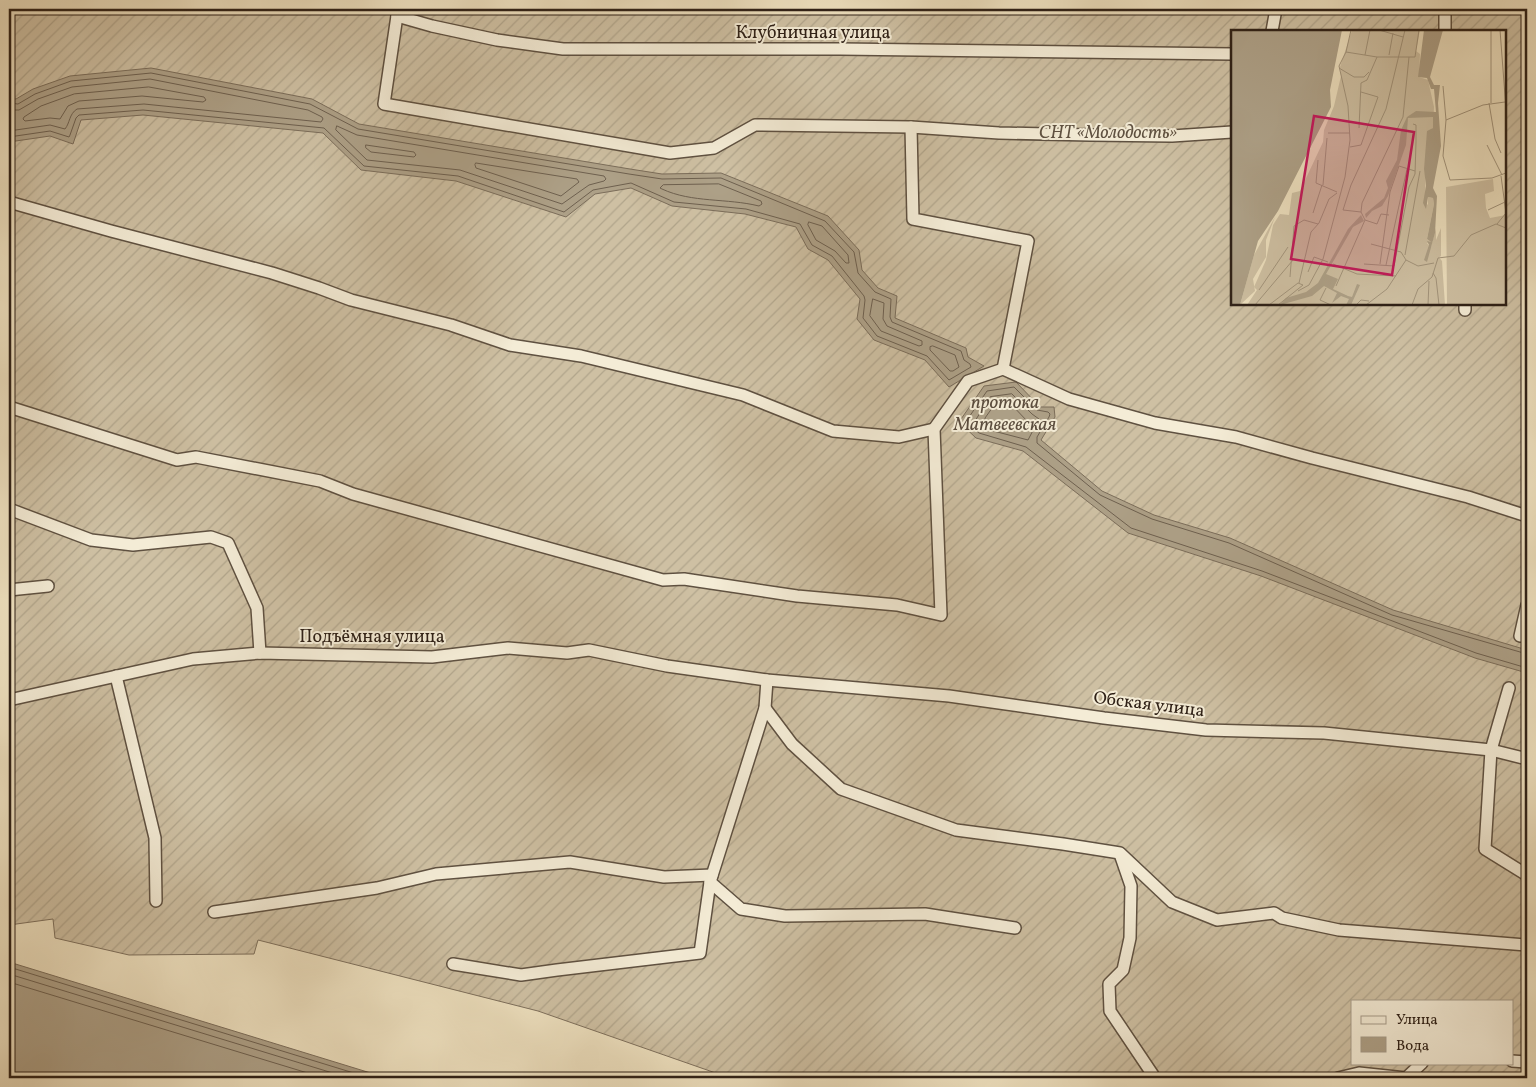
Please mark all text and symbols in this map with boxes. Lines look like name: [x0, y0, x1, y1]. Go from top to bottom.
street label: Клубничная улица: [735, 21, 891, 46]
inset map: [1231, 30, 1506, 305]
park label: СНТ «Молодость»: [1039, 121, 1177, 146]
water label: протока Матвеевская: [953, 390, 1057, 438]
street label: Подъёмная улица: [299, 625, 445, 650]
street label: Обская улица: [1092, 686, 1206, 724]
legend: [1351, 1000, 1514, 1064]
text: Улица: [1396, 1010, 1438, 1031]
text: Вода: [1396, 1036, 1429, 1057]

